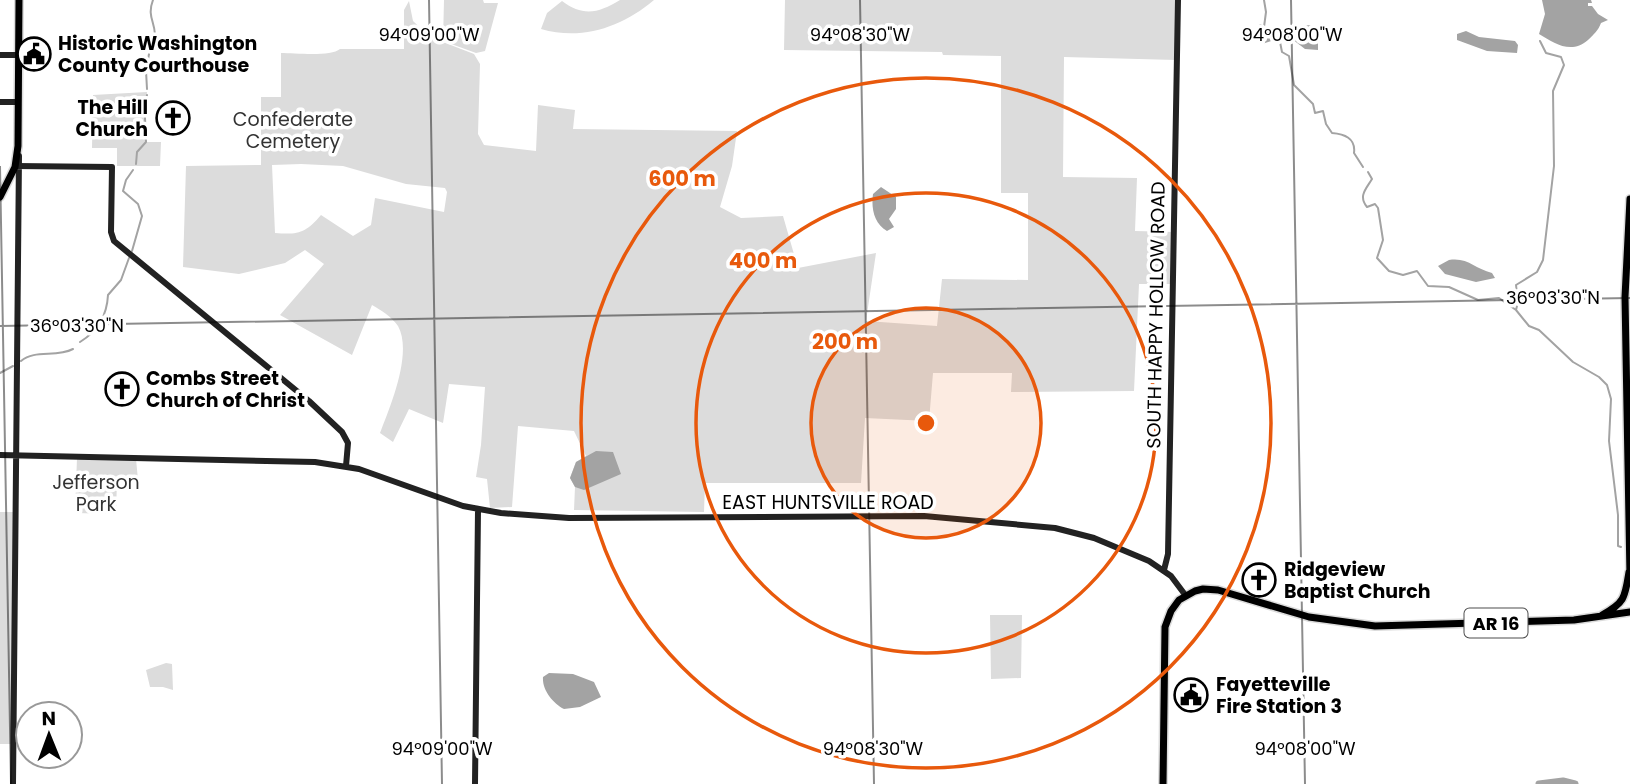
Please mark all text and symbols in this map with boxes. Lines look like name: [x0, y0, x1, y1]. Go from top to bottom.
text: 94°09'00"W: [379, 22, 480, 47]
text: 94°08'30"W: [810, 22, 911, 47]
text: 94°08'00"W: [1242, 22, 1343, 47]
place label: Historic Washington County Courthouse: [58, 30, 257, 79]
public building icon: Historic Washington County Courthouse: [15, 35, 53, 73]
place label: The Hill Church: [75, 94, 148, 143]
church icon: The Hill Church: [154, 99, 192, 137]
park label: Confederate Cemetery: [233, 106, 353, 155]
text: 600 m: [648, 164, 716, 193]
street label: SOUTH HAPPY HOLLOW ROAD: [1140, 181, 1172, 449]
text: 400 m: [729, 246, 797, 275]
text: 36°03'30"N: [1506, 285, 1600, 310]
text: 36°03'30"N: [30, 313, 124, 338]
text: 200 m: [812, 327, 878, 356]
place label: Combs Street Church of Christ: [146, 365, 305, 414]
church icon: Combs Street Church of Christ: [103, 370, 141, 408]
centre of rings: [914, 411, 938, 435]
park label: Jefferson Park: [52, 469, 140, 518]
street label: EAST HUNTSVILLE ROAD: [722, 489, 934, 516]
place label: Ridgeview Baptist Church: [1284, 556, 1431, 605]
church icon: Ridgeview Baptist Church: [1240, 561, 1278, 599]
road number: AR 16: [1464, 608, 1528, 638]
place label: Fayetteville Fire Station 3: [1216, 671, 1342, 720]
public building icon: Fayetteville Fire Station 3: [1172, 676, 1210, 714]
north arrow: [14, 700, 84, 770]
text: N: [41, 705, 56, 732]
text: 94°09'00"W: [392, 736, 493, 761]
text: 94°08'30"W: [823, 736, 924, 761]
text: 94°08'00"W: [1255, 736, 1356, 761]

